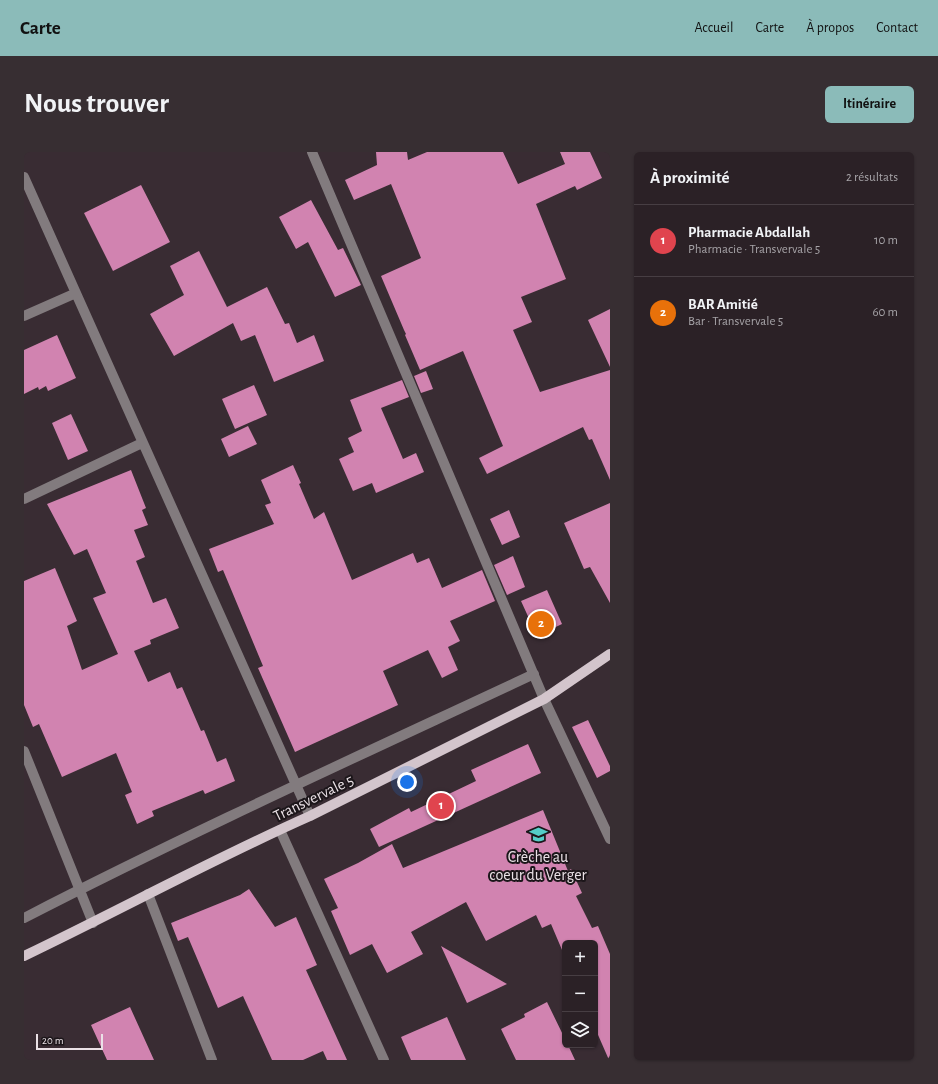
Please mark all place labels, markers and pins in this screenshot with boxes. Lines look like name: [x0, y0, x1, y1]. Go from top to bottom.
pin: 2: [528, 609, 554, 639]
pin: 1: [428, 791, 454, 821]
school or university icon: Crèche au coeur du Verger: [528, 825, 548, 845]
place label: Crèche au coeur du Verger: [489, 849, 588, 883]

